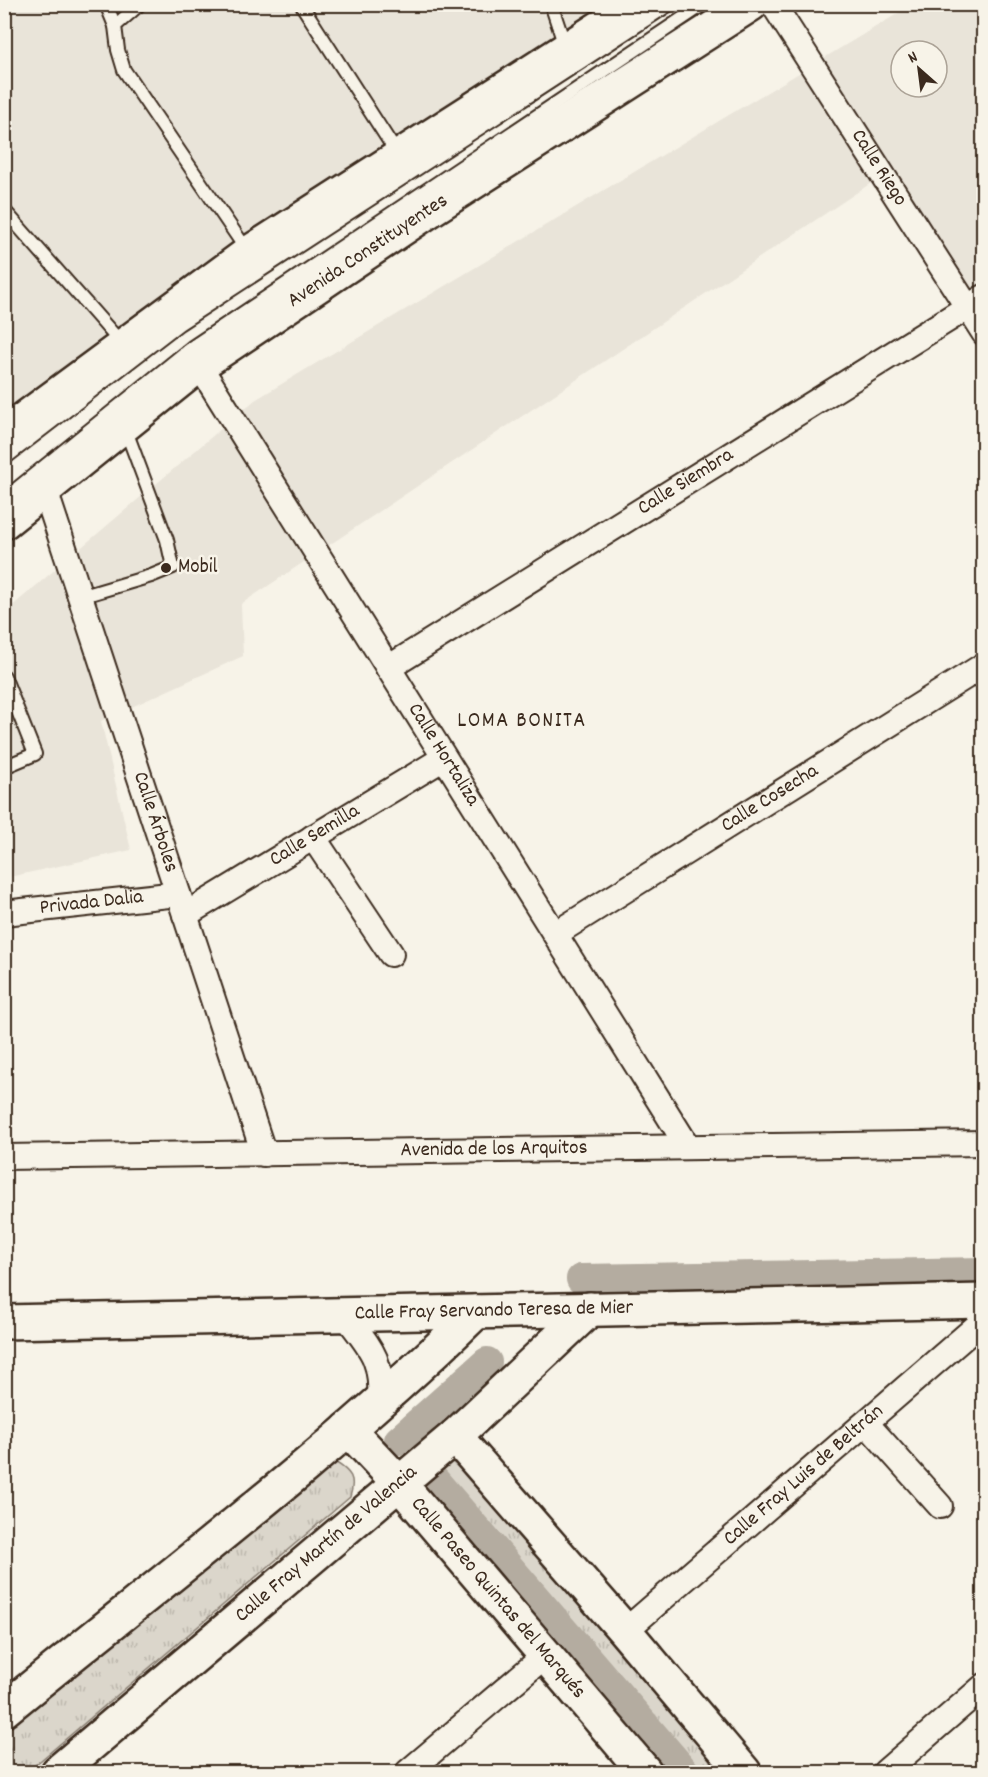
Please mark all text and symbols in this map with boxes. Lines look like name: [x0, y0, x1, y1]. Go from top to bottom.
north arrow: [889, 39, 949, 99]
text: N: [904, 46, 922, 70]
street label: Calle Riego: [842, 124, 914, 213]
street label: Avenida Constituyentes: [282, 187, 454, 316]
street label: Calle Siembra: [632, 441, 741, 524]
place label: Mobil: [178, 553, 218, 583]
marker: Mobil: [159, 561, 173, 575]
street label: Calle Hortaliza: [399, 698, 487, 813]
district label: LOMA BONITA: [457, 706, 587, 737]
street label: Calle Cosecha: [716, 757, 826, 841]
street label: Calle Árboles: [124, 768, 185, 877]
street label: Calle Semilla: [264, 797, 367, 875]
street label: Privada Dalia: [38, 883, 146, 924]
street label: Avenida de los Arquitos: [400, 1134, 588, 1166]
street label: Calle Fray Servando Teresa de Mier: [354, 1294, 634, 1329]
street label: Calle Fray Luis de Beltrán: [717, 1398, 891, 1554]
street label: Calle Fray Martín de Valencia: [229, 1458, 425, 1631]
street label: Calle Paseo Quintas del Marqués: [403, 1491, 592, 1706]

